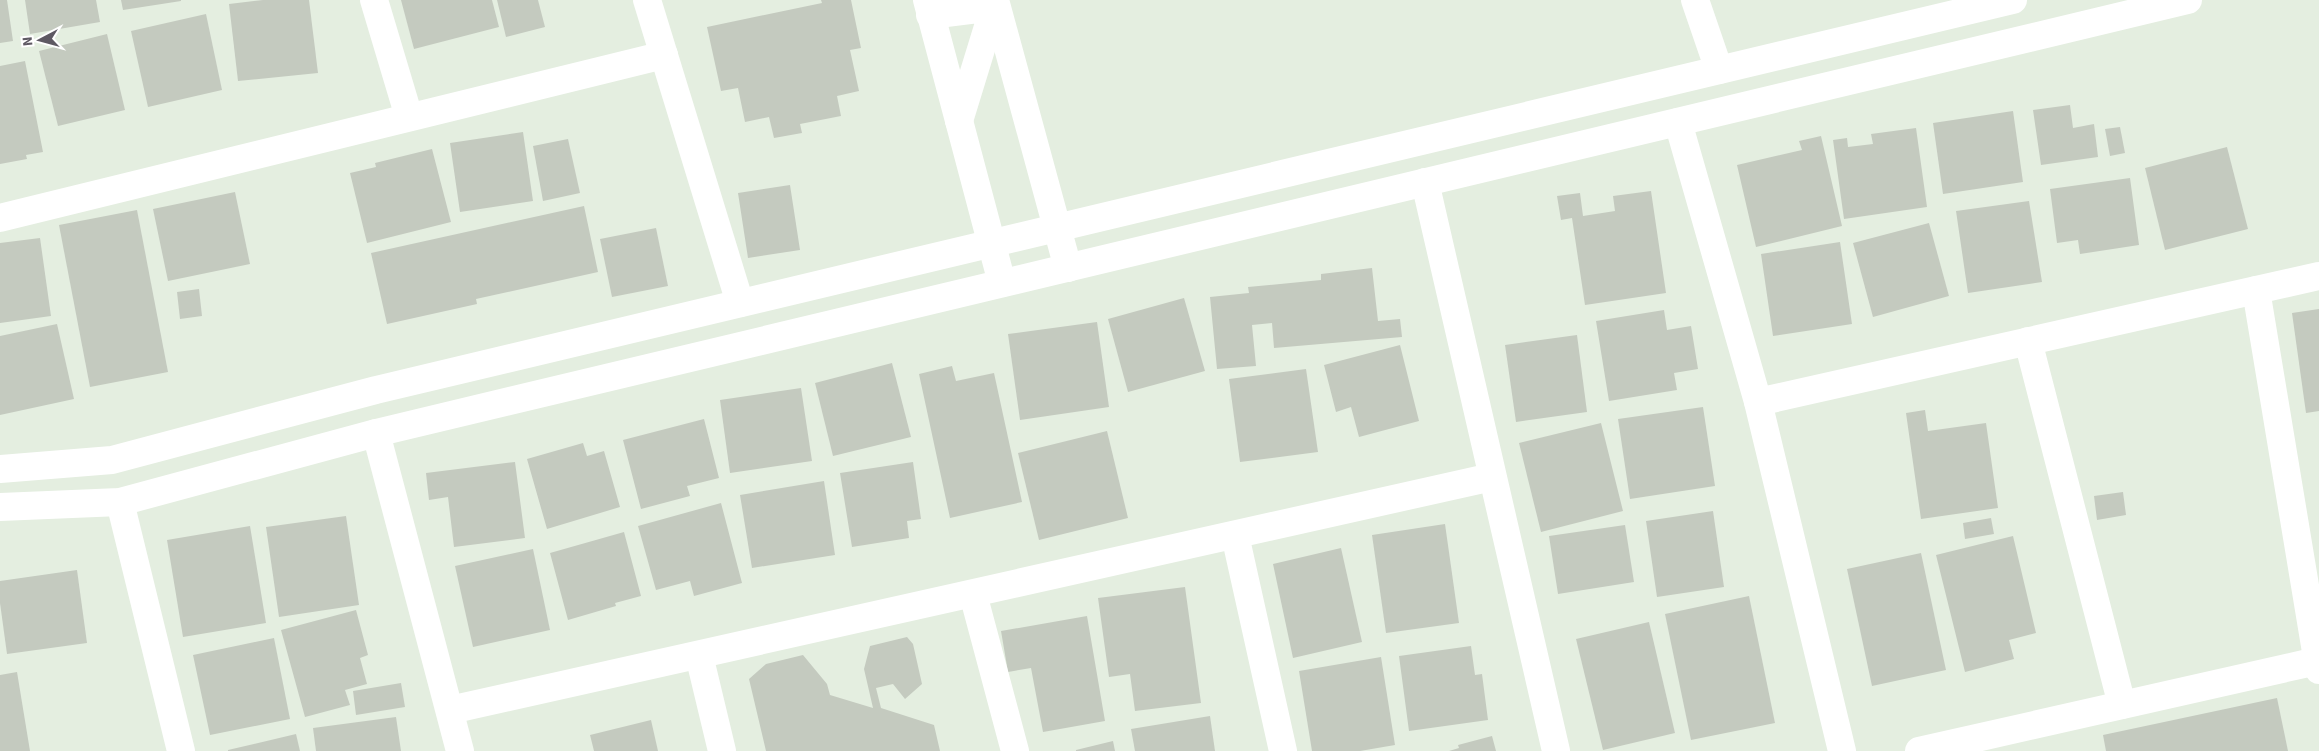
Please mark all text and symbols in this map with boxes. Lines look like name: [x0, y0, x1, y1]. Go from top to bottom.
north arrow: [15, 15, 65, 65]
text: N: [18, 36, 38, 47]

